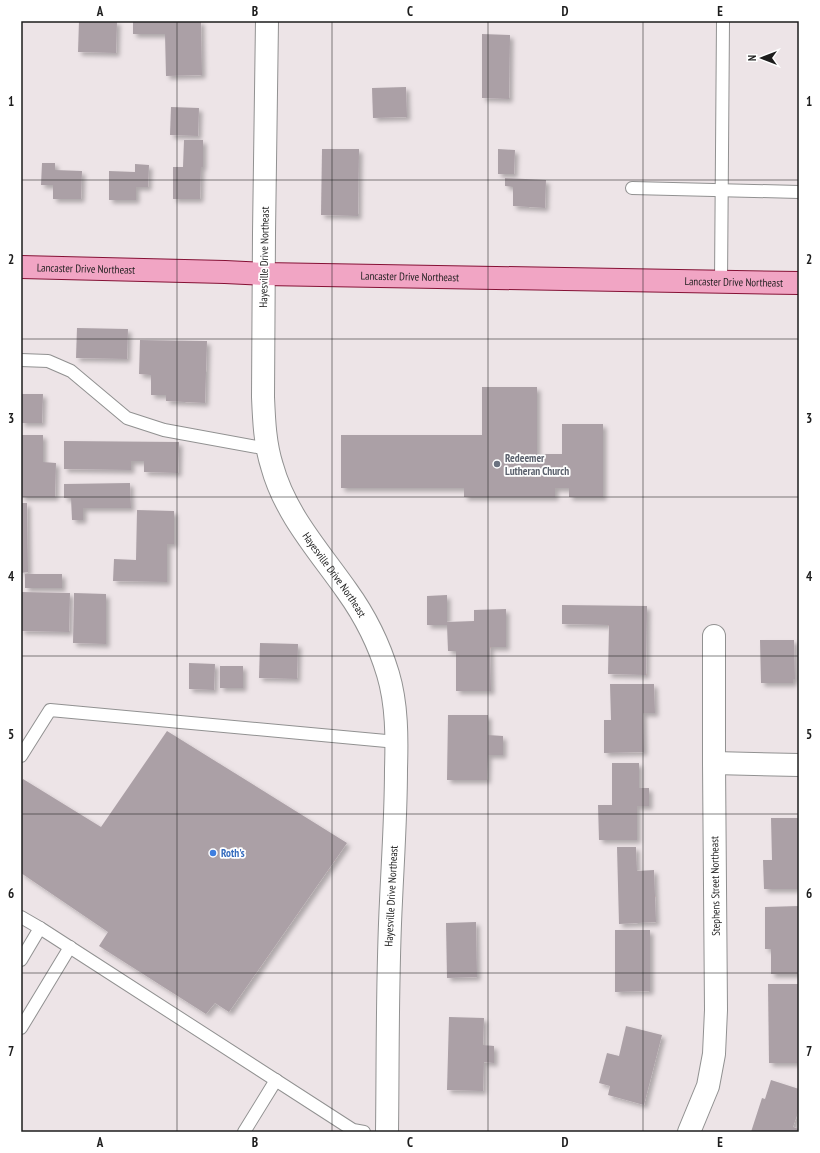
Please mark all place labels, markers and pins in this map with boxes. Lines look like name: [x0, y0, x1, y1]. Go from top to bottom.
place label: Redeemer Lutheran Church: [505, 451, 569, 478]
marker: Redeemer Lutheran Church: [492, 459, 502, 469]
place label: Roth's: [221, 846, 245, 860]
marker: Roth's: [208, 848, 218, 858]

